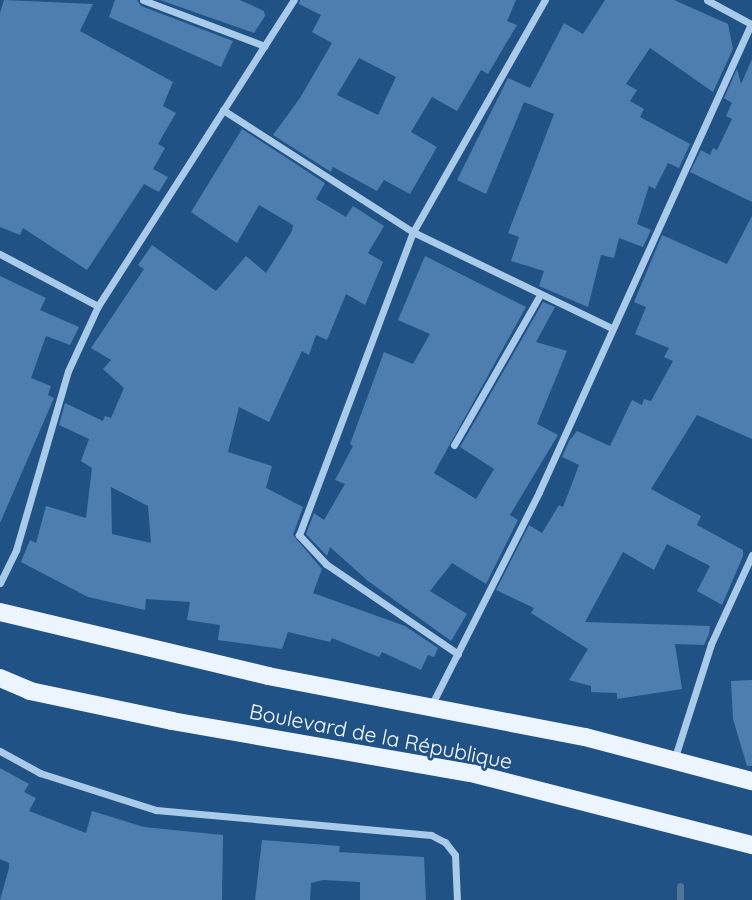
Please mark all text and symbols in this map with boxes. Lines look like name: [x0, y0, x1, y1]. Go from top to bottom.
street label: Boulevard de la République: [247, 698, 515, 774]

